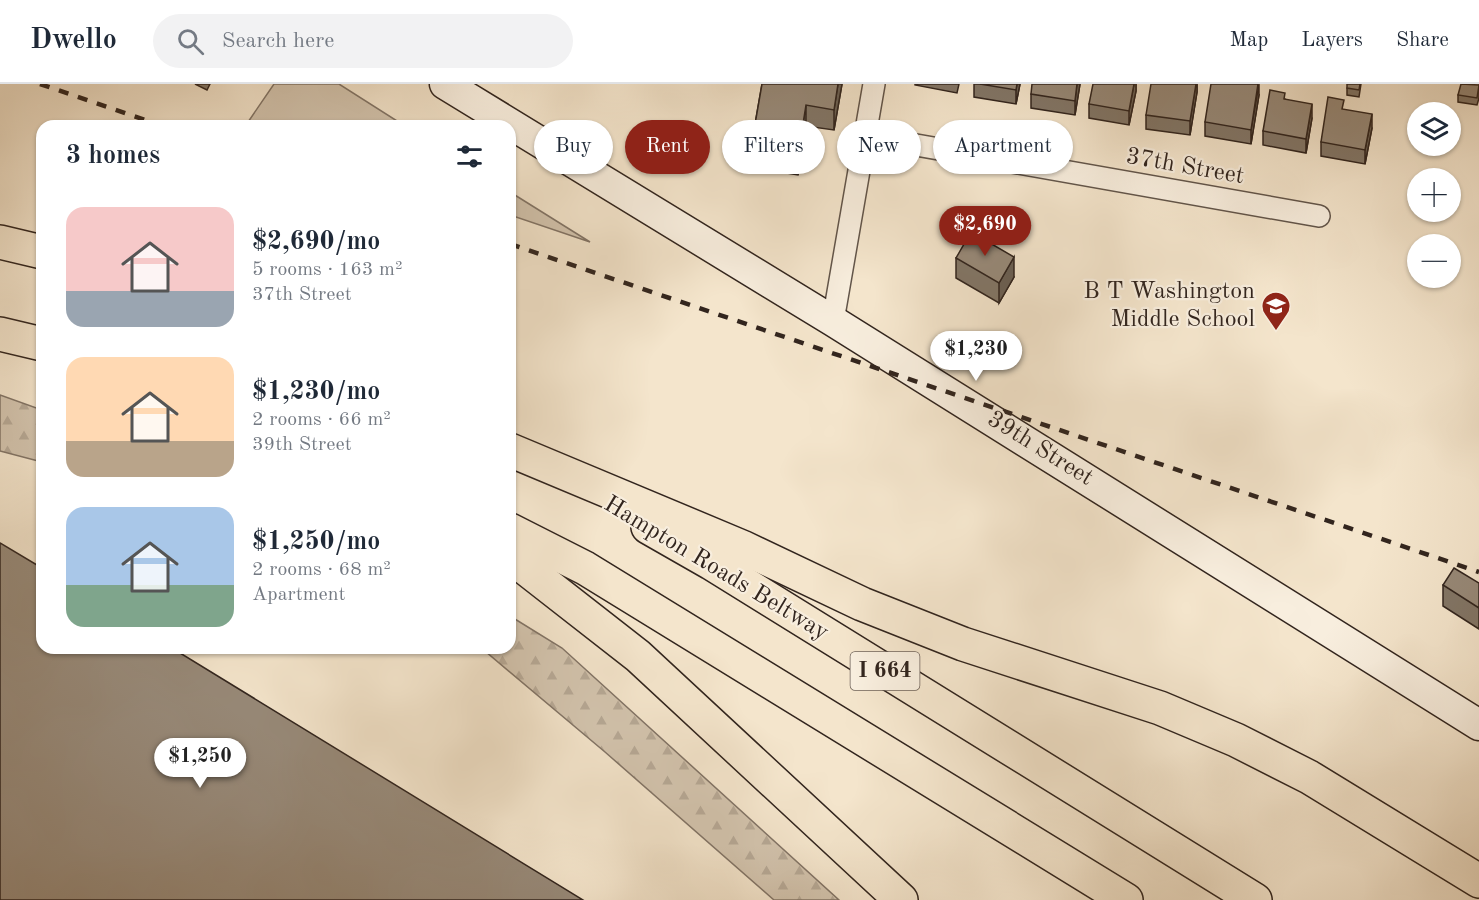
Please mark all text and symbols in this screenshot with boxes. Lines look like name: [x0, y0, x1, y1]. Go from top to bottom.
search box: [153, 14, 573, 68]
icon: search: [174, 25, 207, 58]
text: Dwello: [30, 27, 117, 55]
text: Search here: [222, 30, 334, 52]
text: Map: [1229, 30, 1268, 51]
text: Layers: [1301, 30, 1363, 51]
text: Share: [1396, 30, 1449, 51]
map controls: [1407, 102, 1461, 288]
button: layers: [1407, 102, 1461, 156]
chip: Buy: [534, 120, 613, 174]
chip: Rent: [625, 120, 710, 174]
chip: Filters: [722, 120, 825, 174]
chip: New: [837, 120, 921, 174]
chip: Apartment: [933, 120, 1073, 174]
icon: filters: [453, 140, 486, 173]
text: 3 homes: [66, 143, 160, 169]
street label: 37th Street: [1124, 145, 1246, 189]
button: +: [1407, 168, 1461, 222]
pin: $2,690: [936, 206, 1034, 257]
text: $2,690: [953, 215, 1017, 235]
text: $2,690/mo: [252, 229, 380, 255]
icon: home: [114, 231, 186, 303]
button: −: [1407, 234, 1461, 288]
text: 5 rooms · 163 m²: [252, 260, 402, 280]
place label: B T Washington Middle School: [1083, 280, 1255, 332]
text: 37th Street: [252, 285, 352, 305]
school or university icon: B T Washington Middle School: [1260, 290, 1292, 332]
pin: $1,230: [927, 331, 1025, 382]
text: $1,230: [944, 340, 1008, 360]
text: $1,230/mo: [252, 379, 380, 405]
icon: home: [114, 381, 186, 453]
street label: 39th Street: [983, 407, 1097, 491]
text: 2 rooms · 66 m²: [252, 410, 391, 430]
text: 39th Street: [252, 435, 352, 455]
street label: Hampton Roads Beltway: [600, 492, 833, 646]
text: $1,250/mo: [252, 529, 380, 555]
icon: home: [114, 531, 186, 603]
text: 2 rooms · 68 m²: [252, 560, 391, 580]
text: Apartment: [252, 585, 346, 605]
road number: I 664: [850, 652, 920, 690]
pin: $1,250: [151, 738, 249, 789]
text: $1,250: [168, 747, 232, 767]

